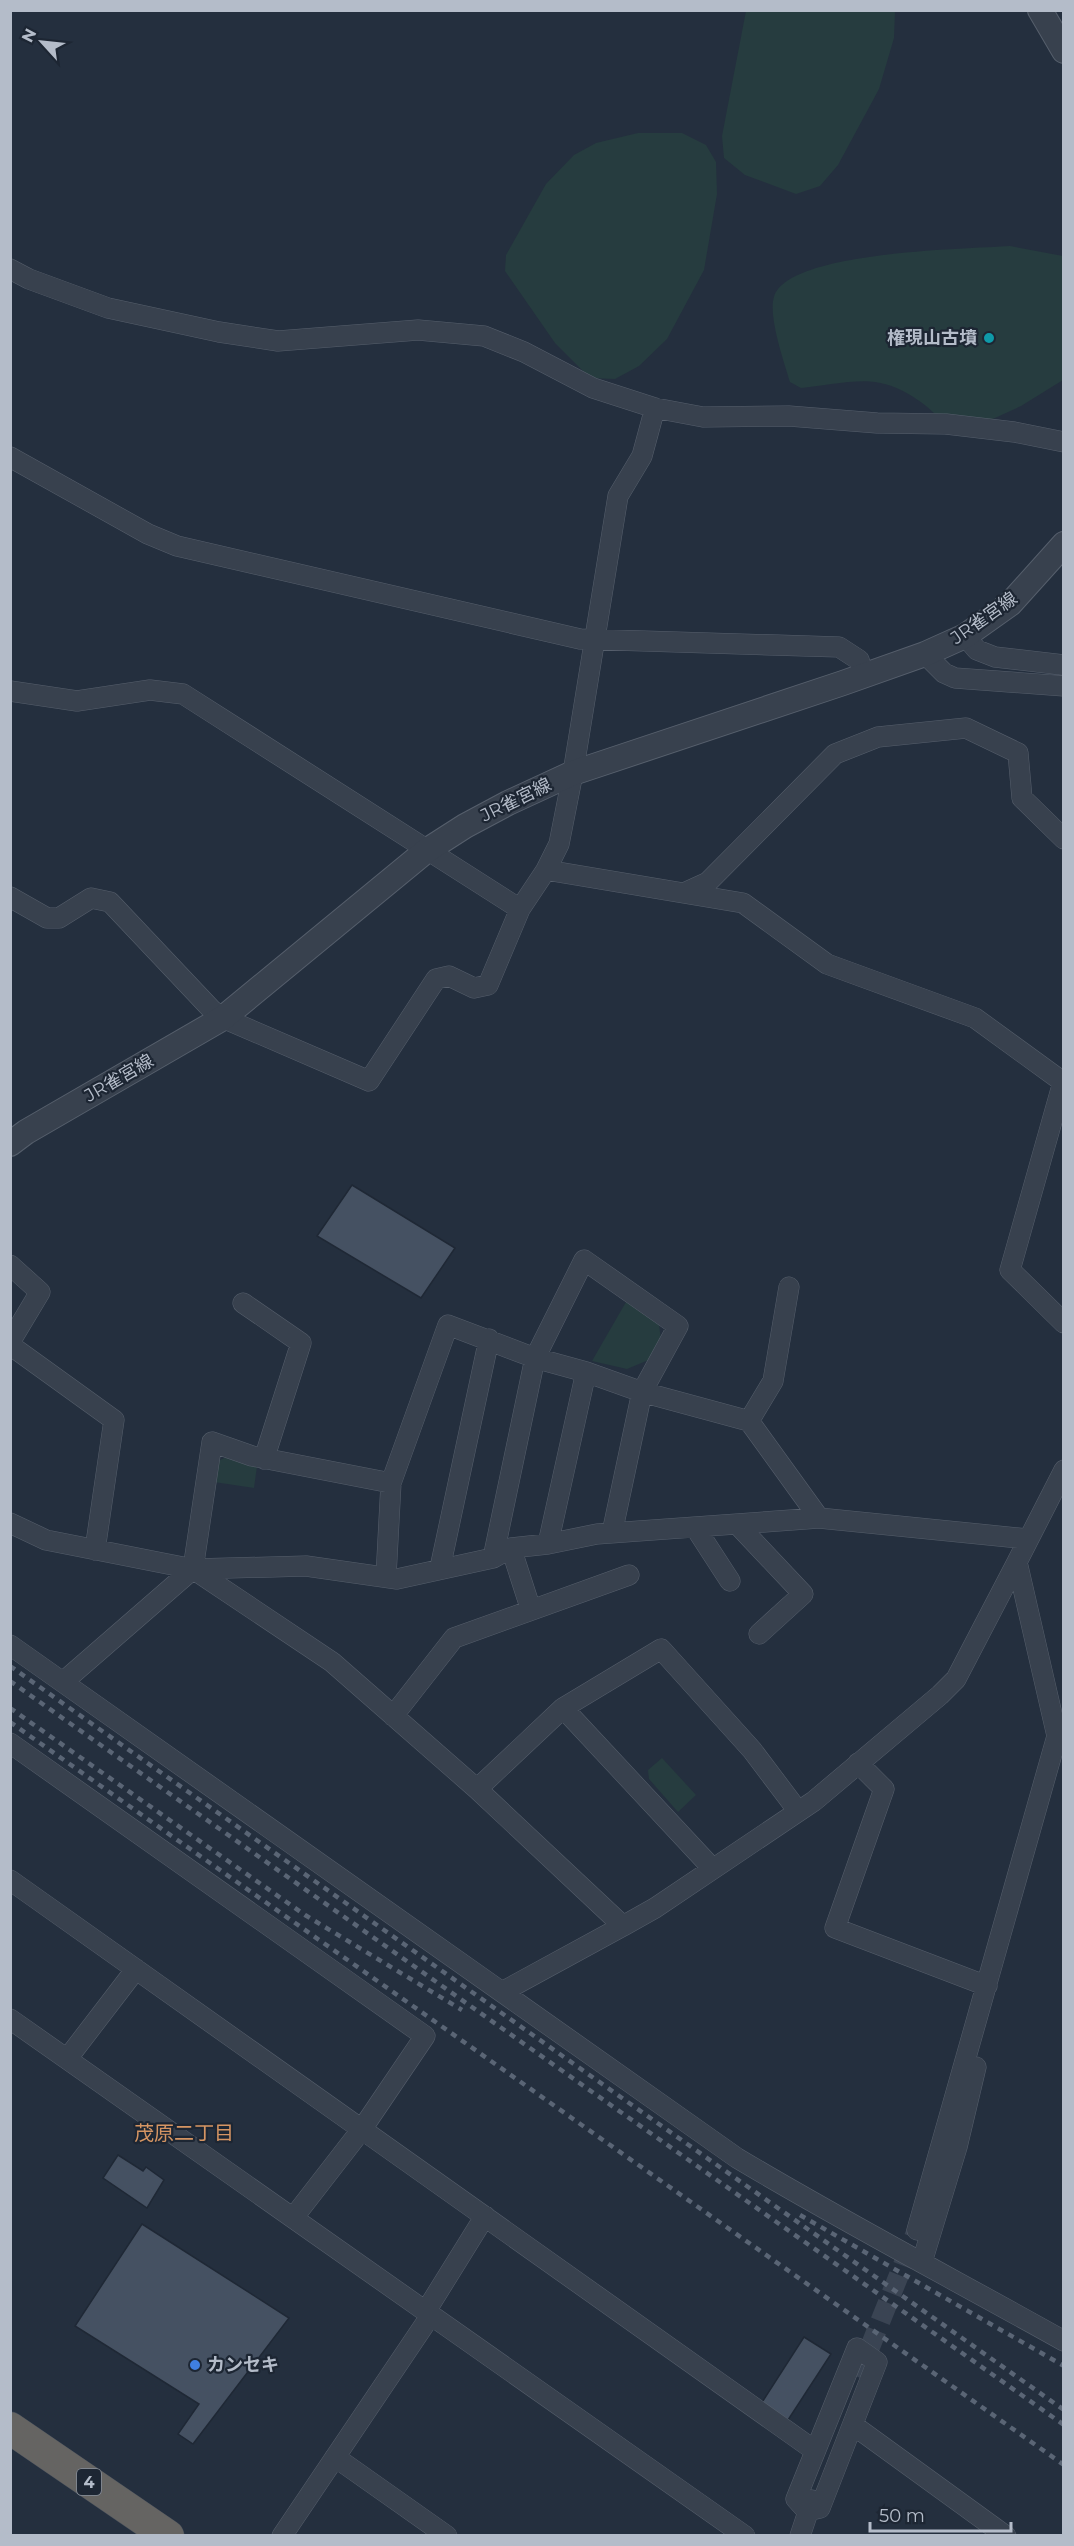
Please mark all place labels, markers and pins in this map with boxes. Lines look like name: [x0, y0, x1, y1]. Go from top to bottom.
place label: 権現山古墳: [887, 327, 977, 349]
marker: 権現山古墳: [982, 331, 996, 345]
place label: カンセキ: [207, 2354, 279, 2376]
marker: カンセキ: [188, 2358, 202, 2372]

